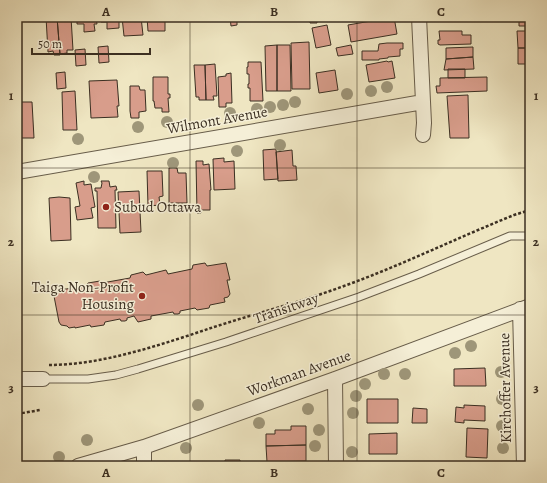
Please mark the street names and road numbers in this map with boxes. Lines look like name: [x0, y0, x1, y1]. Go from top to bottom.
street label: Wilmont Avenue: [164, 101, 269, 139]
street label: Transitway: [251, 287, 321, 328]
street label: Kirchoffer Avenue: [494, 332, 516, 443]
street label: Workman Avenue: [243, 345, 354, 401]

